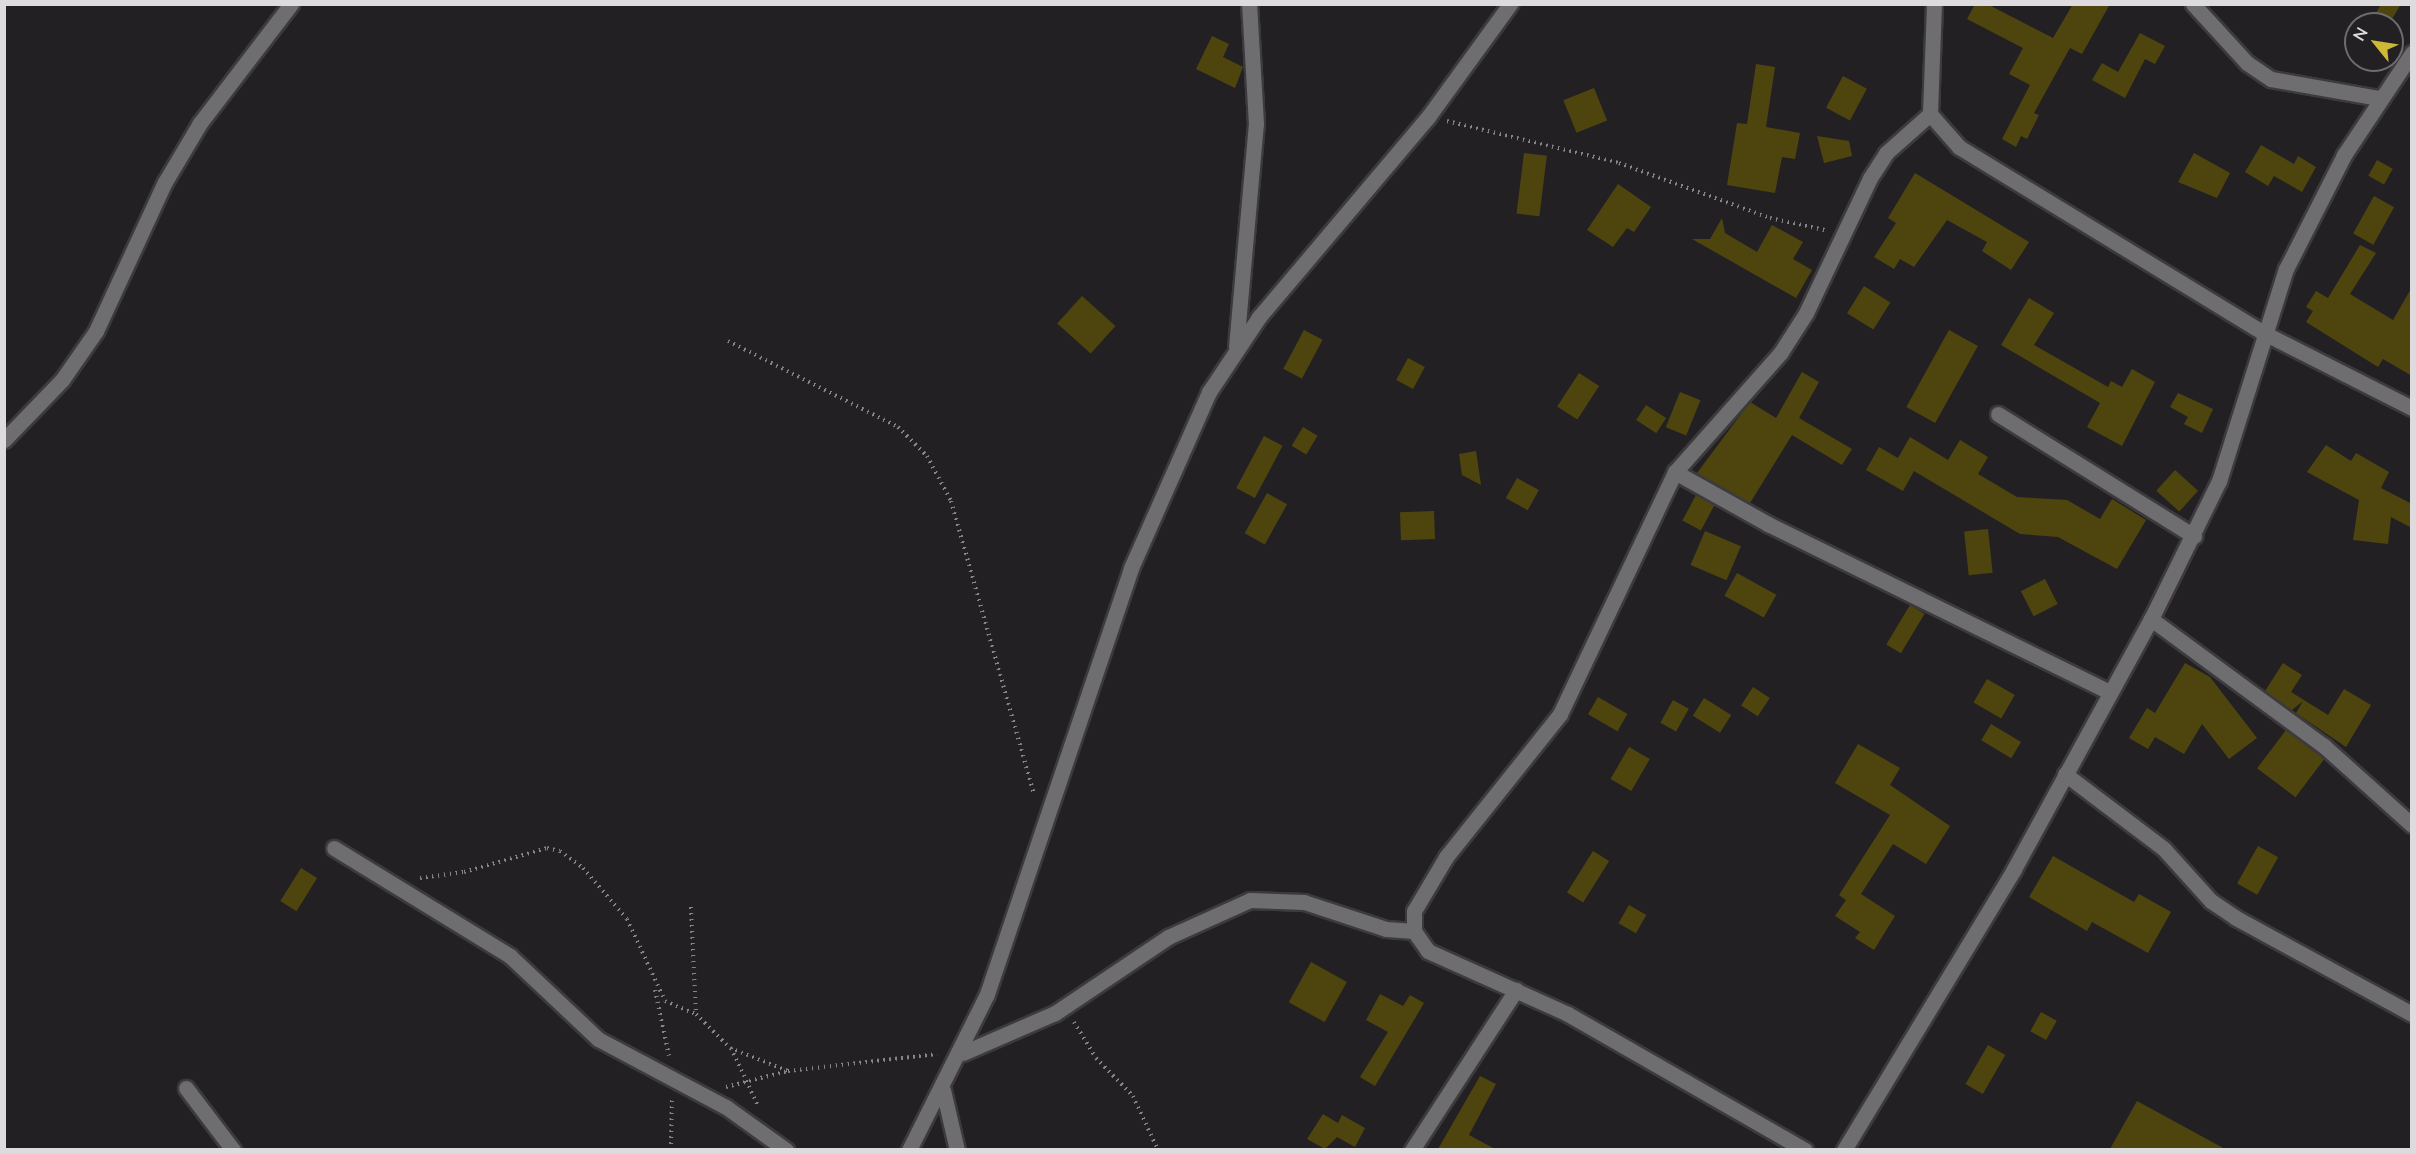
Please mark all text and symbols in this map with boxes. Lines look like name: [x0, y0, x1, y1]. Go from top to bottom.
north arrow: [2344, 12, 2404, 72]
text: N: [2348, 24, 2371, 44]

